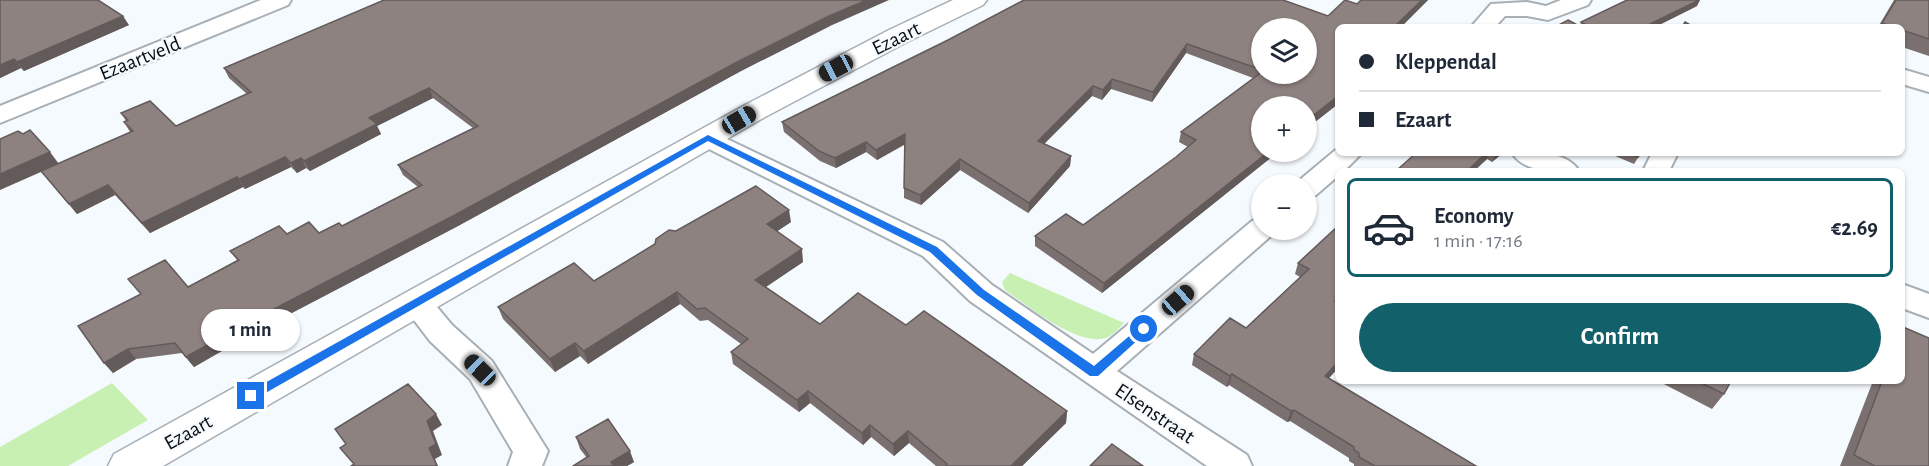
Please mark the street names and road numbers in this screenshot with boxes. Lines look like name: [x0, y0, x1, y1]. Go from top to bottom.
street label: Ezaart: [869, 18, 924, 59]
street label: Ezaartveld: [97, 33, 184, 84]
street label: Elsenstraat: [1111, 379, 1198, 448]
street label: Ezaart: [161, 411, 216, 454]

